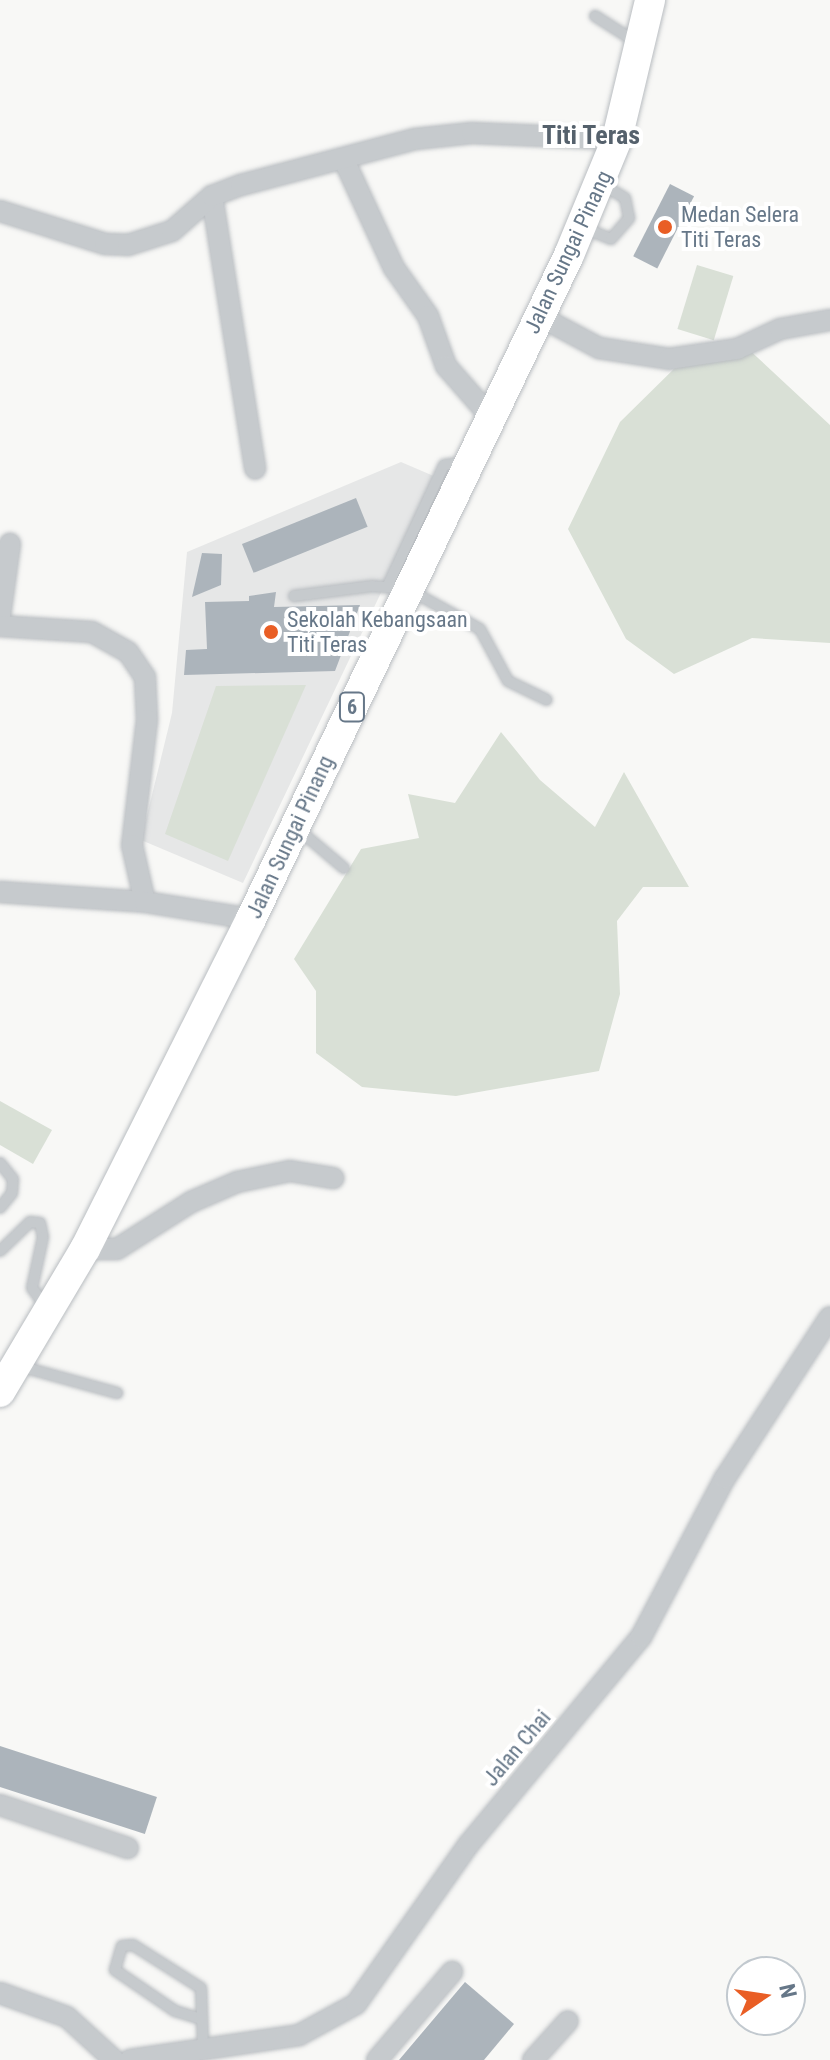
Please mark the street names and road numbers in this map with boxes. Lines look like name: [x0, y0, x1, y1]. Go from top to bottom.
street label: Jalan Sungai Pinang: [519, 166, 617, 338]
road number: 6: [338, 691, 366, 723]
street label: Jalan Sungai Pinang: [241, 751, 339, 923]
street label: Jalan Chai: [478, 1705, 556, 1791]

